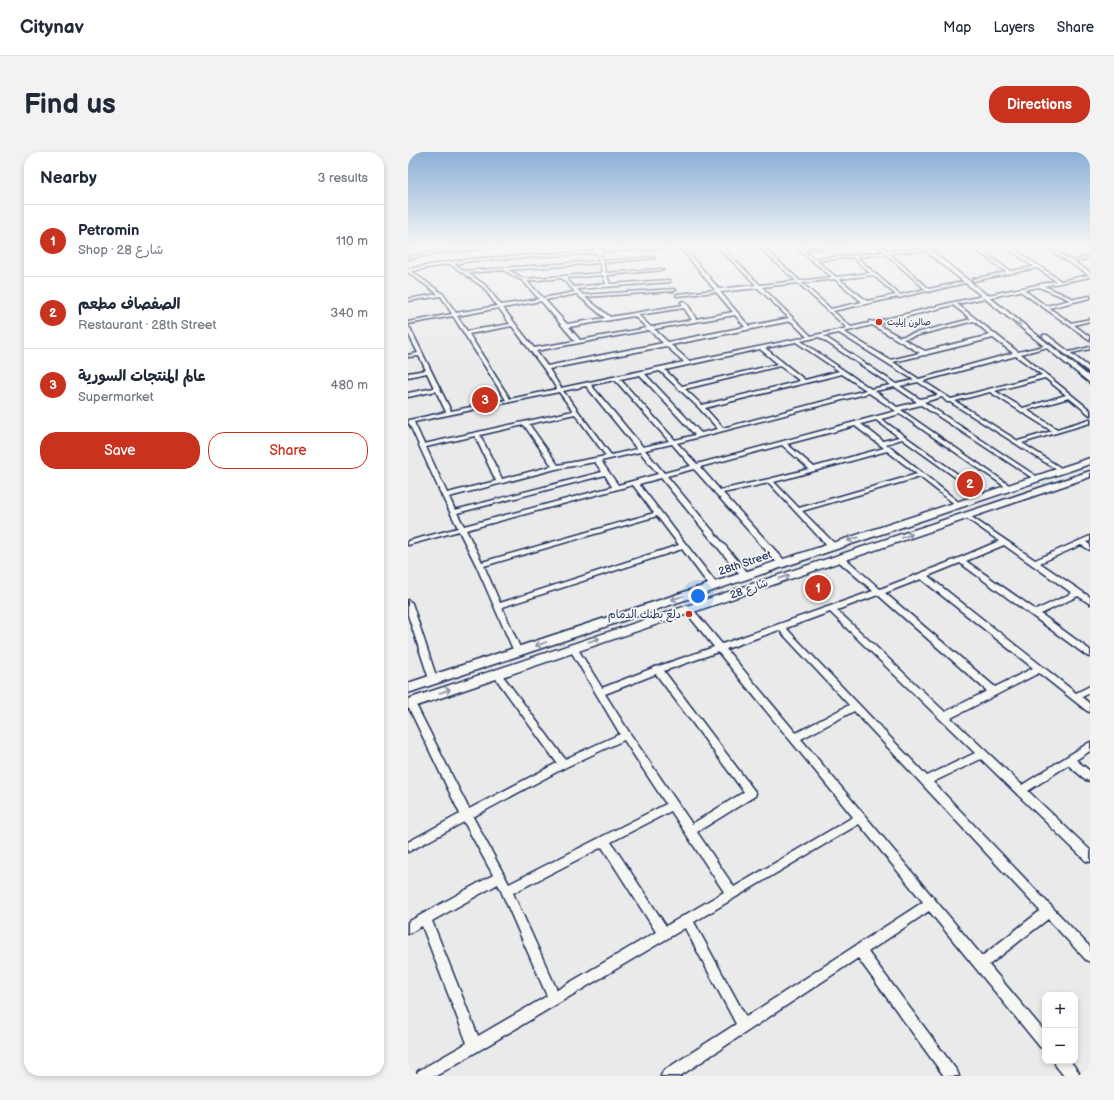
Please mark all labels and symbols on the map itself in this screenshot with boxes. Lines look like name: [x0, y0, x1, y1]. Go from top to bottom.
marker: صالون إيليت: [874, 317, 884, 327]
place label: صالون إيليت: [887, 317, 931, 328]
one-way arrow: [1010, 318, 1021, 327]
pin: 3: [472, 385, 498, 415]
pin: 2: [957, 469, 983, 499]
one-way arrow: [901, 531, 913, 539]
one-way arrow: [847, 536, 860, 543]
street label: 28th Street: [717, 548, 774, 578]
one-way arrow: [777, 573, 790, 580]
pin: 1: [805, 573, 831, 603]
street label: شارع 28: [728, 576, 771, 603]
your location: [688, 586, 708, 606]
one-way arrow: [671, 595, 684, 602]
place label: دلع بطنك الدمام: [608, 608, 681, 623]
marker: دلع بطنك الدمام: [684, 609, 694, 619]
one-way arrow: [588, 636, 600, 644]
one-way arrow: [534, 641, 547, 648]
one-way arrow: [438, 687, 450, 695]

